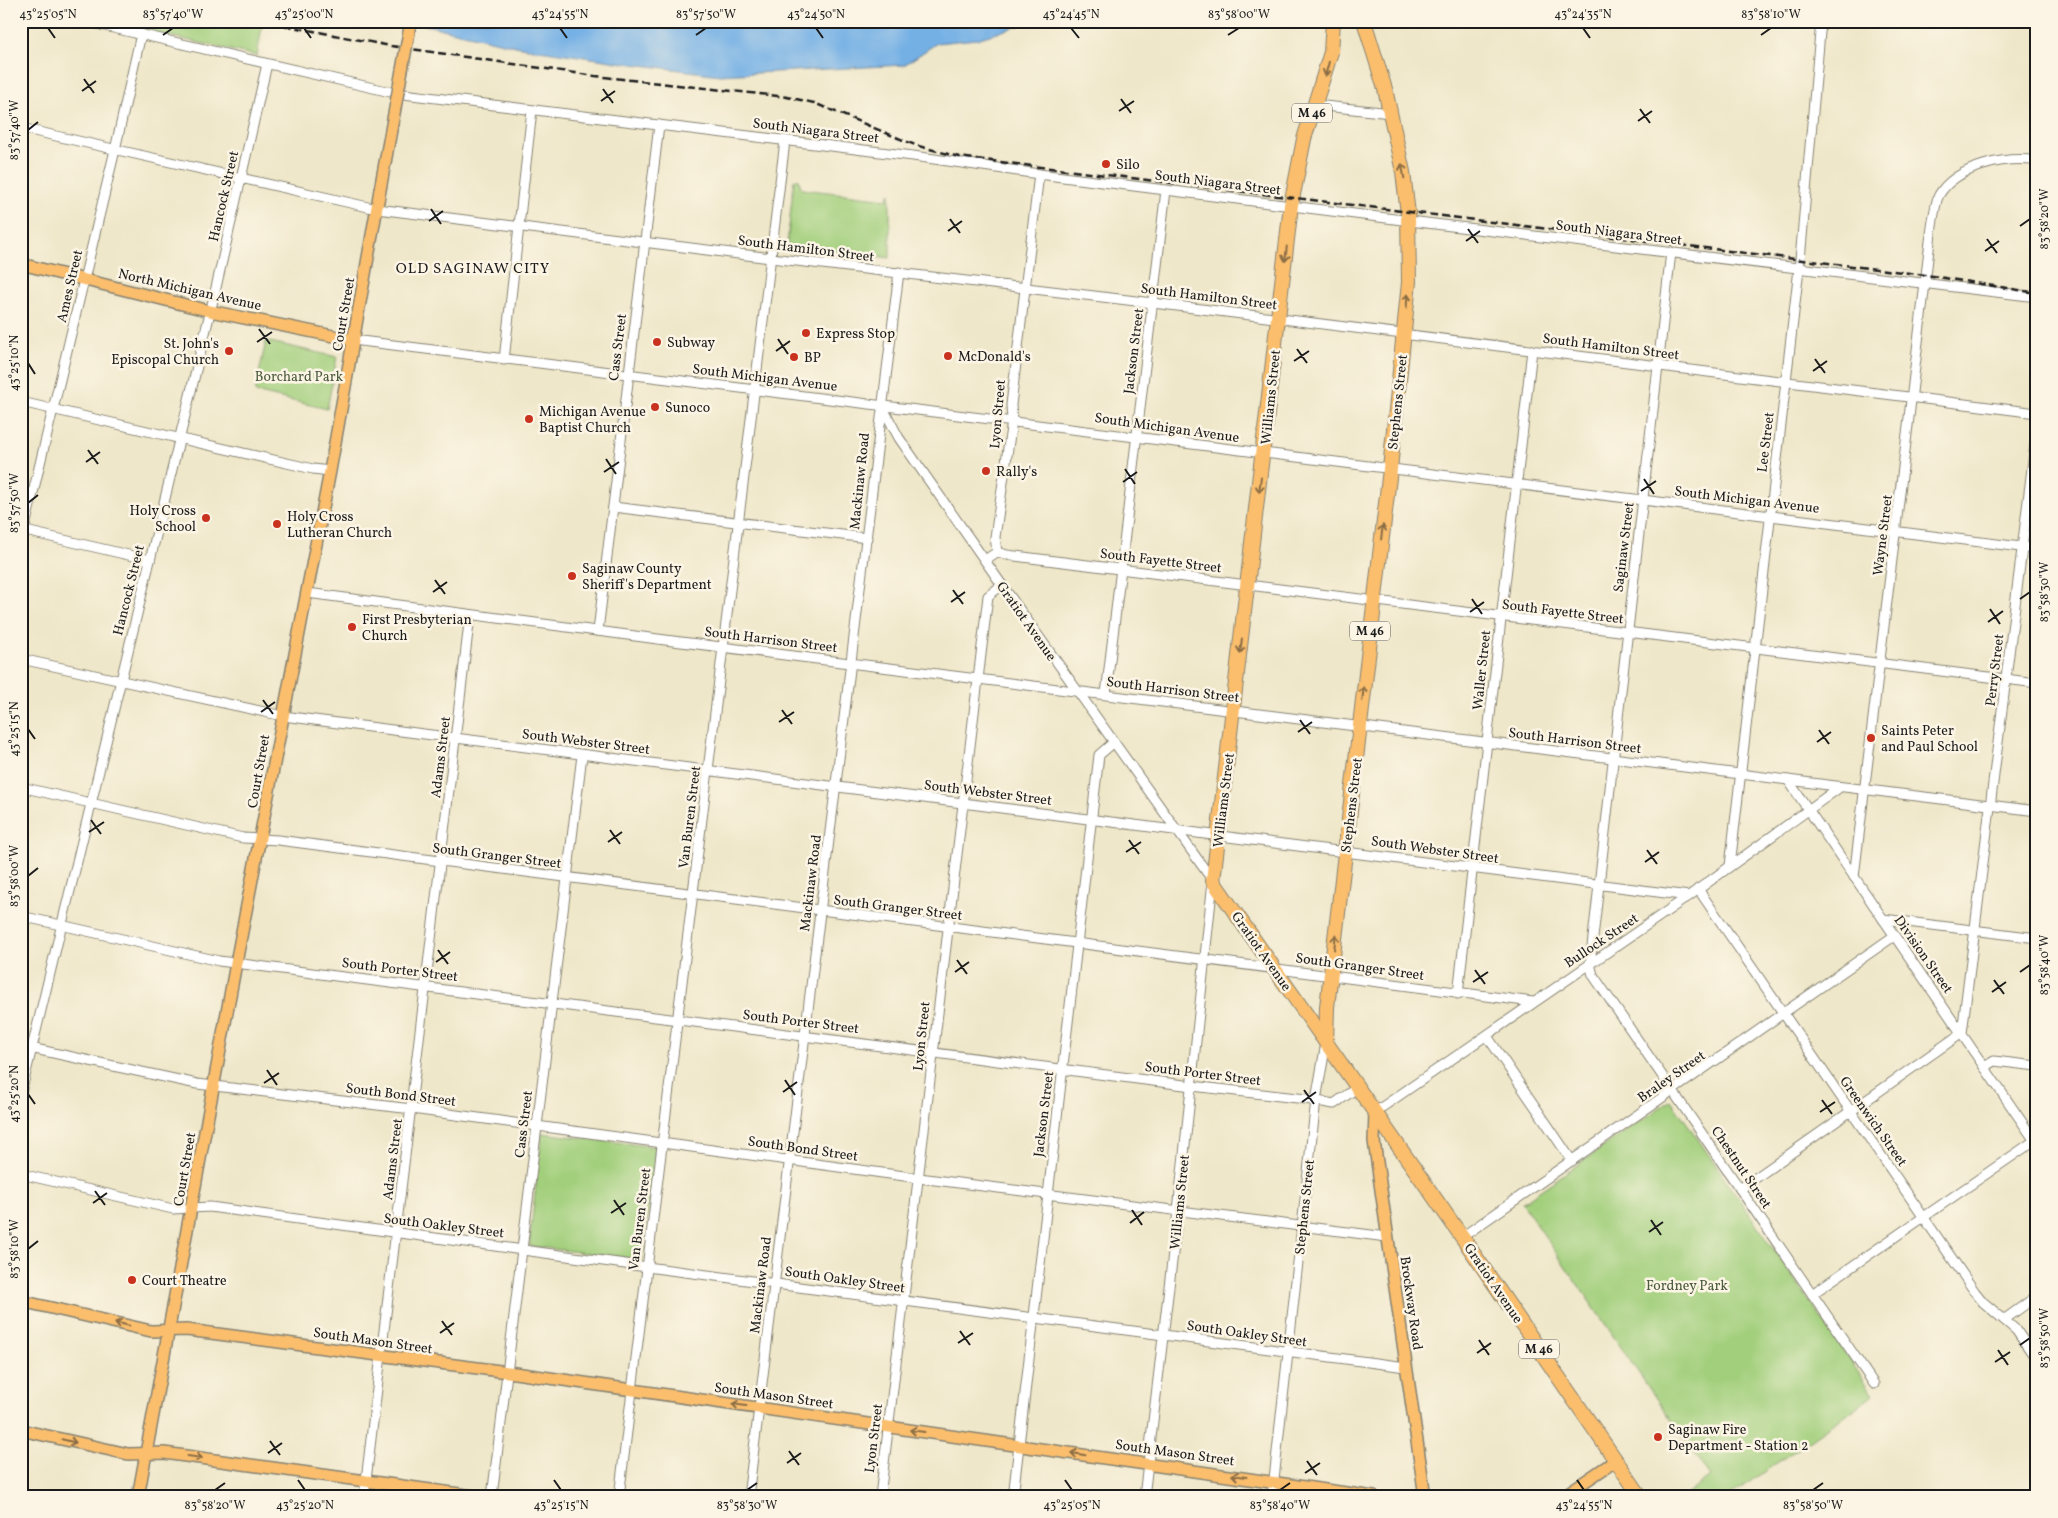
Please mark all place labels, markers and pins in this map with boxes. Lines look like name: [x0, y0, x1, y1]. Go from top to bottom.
place label: Silo: [1116, 156, 1140, 175]
marker: Silo: [1100, 158, 1112, 170]
place label: Express Stop: [816, 325, 895, 344]
marker: Express Stop: [800, 327, 812, 339]
place label: Subway: [667, 334, 716, 353]
place label: St. John's Episcopal Church: [111, 335, 219, 370]
marker: Subway: [651, 336, 663, 348]
marker: St. John's Episcopal Church: [223, 345, 235, 357]
place label: McDonald's: [958, 348, 1031, 367]
place label: BP: [804, 349, 821, 368]
marker: McDonald's: [942, 350, 954, 362]
marker: BP: [788, 351, 800, 363]
place label: Sunoco: [665, 399, 710, 418]
marker: Sunoco: [649, 401, 661, 413]
place label: Michigan Avenue Baptist Church: [539, 403, 646, 438]
marker: Michigan Avenue Baptist Church: [523, 413, 535, 425]
place label: Rally's: [996, 463, 1037, 482]
marker: Rally's: [980, 465, 992, 477]
place label: Holy Cross School: [130, 502, 196, 537]
place label: Holy Cross Lutheran Church: [287, 508, 392, 543]
marker: Holy Cross School: [200, 512, 212, 524]
marker: Holy Cross Lutheran Church: [271, 518, 283, 530]
place label: Saginaw County Sheriff's Department: [582, 560, 712, 595]
marker: Saginaw County Sheriff's Department: [566, 570, 578, 582]
place label: First Presbyterian Church: [362, 611, 472, 646]
marker: First Presbyterian Church: [346, 621, 358, 633]
place label: Saints Peter and Paul School: [1881, 722, 1978, 757]
marker: Saints Peter and Paul School: [1865, 732, 1877, 744]
place label: Court Theatre: [142, 1272, 227, 1291]
marker: Court Theatre: [126, 1274, 138, 1286]
place label: Saginaw Fire Department - Station 2: [1668, 1421, 1809, 1456]
marker: Saginaw Fire Department - Station 2: [1652, 1431, 1664, 1443]

